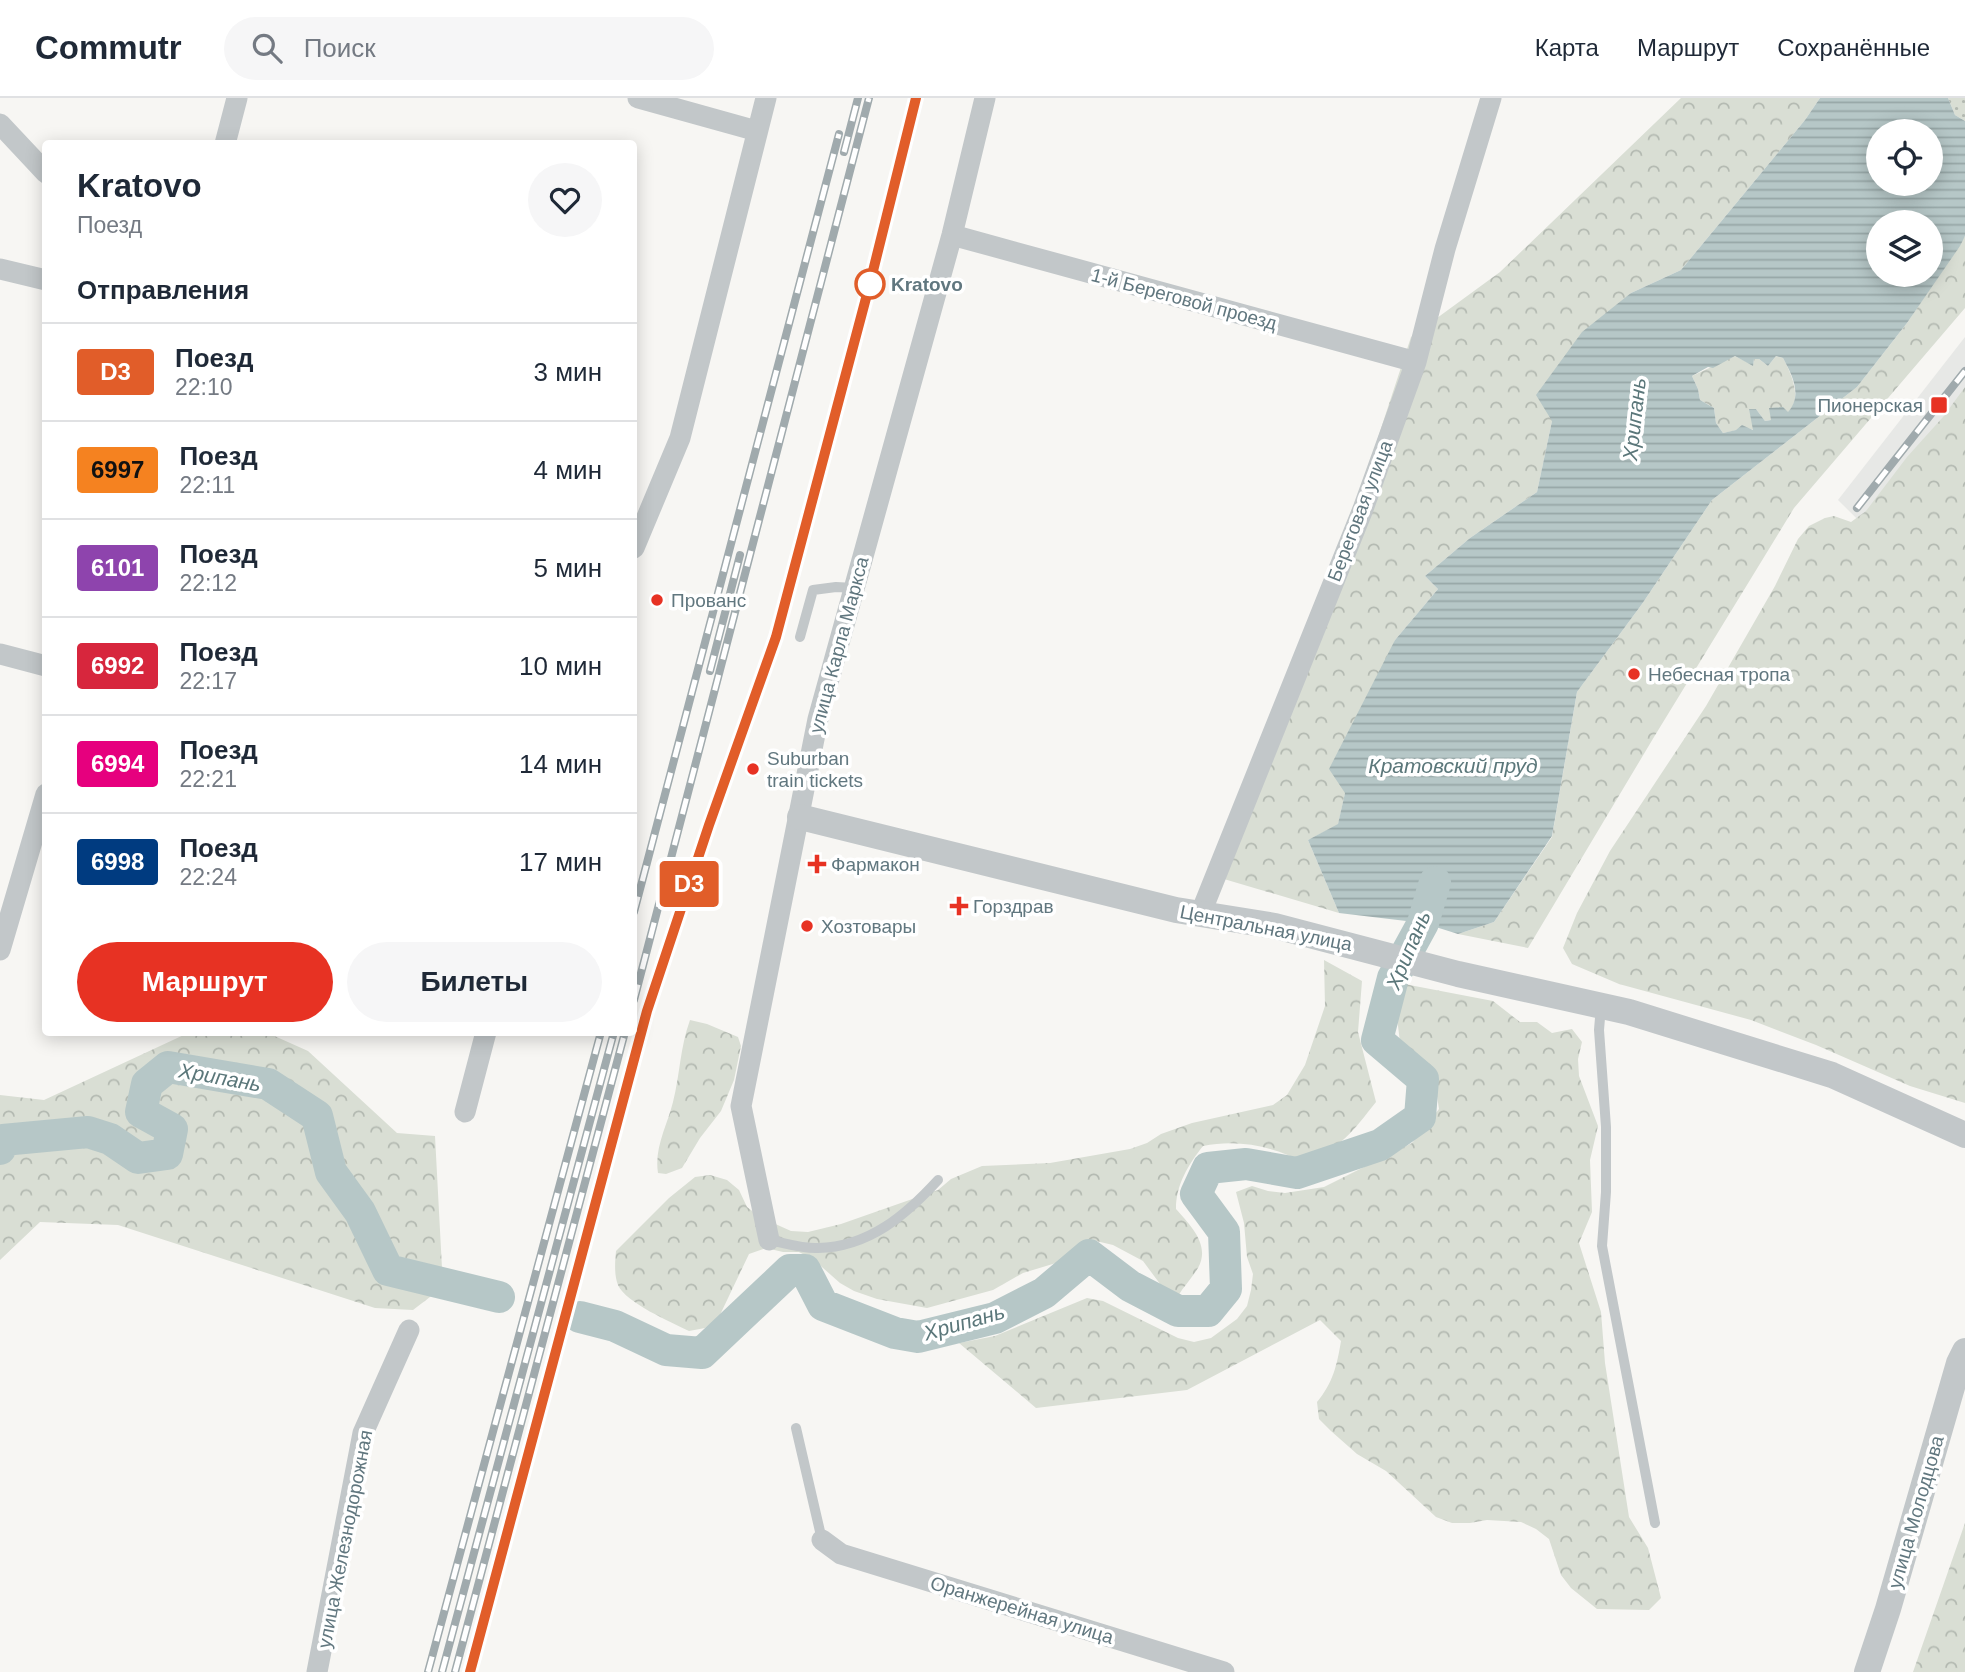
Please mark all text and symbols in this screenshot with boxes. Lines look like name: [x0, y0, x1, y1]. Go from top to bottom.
search box: [224, 17, 714, 80]
text: Commutr: [35, 29, 182, 66]
icon: search: [248, 29, 286, 67]
text: Поиск: [304, 33, 376, 63]
text: Карта: [1535, 34, 1599, 61]
text: Маршрут: [1637, 34, 1739, 61]
text: Сохранённые: [1777, 34, 1930, 61]
map controls: [1866, 119, 1943, 287]
button: locate: [1866, 119, 1943, 196]
button: heart: [528, 163, 602, 237]
text: Kratovo: [77, 167, 202, 204]
button: layers: [1866, 210, 1943, 287]
text: Поезд: [77, 212, 142, 238]
street label: 1-й Береговой проезд: [1089, 264, 1279, 334]
marker: Kratovo: [855, 269, 885, 299]
place label: Kratovo: [891, 274, 963, 295]
text: Отправления: [77, 275, 249, 305]
text: Поезд: [175, 343, 253, 373]
text: 3 мин: [534, 357, 602, 387]
text: D3: [100, 358, 131, 385]
text: 22:10: [175, 374, 233, 400]
water label: Хрипань: [1618, 376, 1650, 463]
place label: Пионерская: [1817, 395, 1923, 416]
marker: Пионерская: [1929, 395, 1949, 415]
street label: Береговая улица: [1323, 437, 1397, 585]
text: Поезд: [179, 441, 258, 471]
text: 4 мин: [534, 455, 602, 485]
text: 6997: [91, 456, 144, 483]
text: 22:11: [179, 472, 235, 498]
text: Поезд: [179, 539, 258, 569]
text: 5 мин: [534, 553, 602, 583]
text: 6101: [91, 554, 144, 581]
street label: улица Карла Маркса: [805, 554, 873, 736]
text: 22:12: [179, 570, 237, 596]
place label: Прованс: [671, 590, 746, 611]
marker: Прованс: [649, 592, 665, 608]
text: Поезд: [179, 637, 258, 667]
text: 10 мин: [519, 651, 602, 681]
text: 6992: [91, 652, 144, 679]
place label: Небесная тропа: [1648, 664, 1791, 685]
marker: Небесная тропа: [1626, 666, 1642, 682]
text: 22:17: [179, 668, 237, 694]
text: Поезд: [179, 735, 258, 765]
place label: Suburban train tickets: [767, 748, 863, 791]
text: 14 мин: [519, 749, 602, 779]
text: 6994: [91, 750, 144, 777]
water label: Кратовский пруд: [1368, 754, 1538, 777]
marker: Suburban train tickets: [745, 761, 761, 777]
text: 22:21: [179, 766, 237, 792]
text: Поезд: [179, 833, 258, 863]
text: 17 мин: [519, 847, 602, 877]
text: 6998: [91, 848, 144, 875]
place label: Фармакон: [831, 854, 920, 875]
marker: Фармакон: [809, 856, 825, 872]
line badge: D3: [658, 861, 720, 907]
text: 22:24: [179, 864, 237, 890]
text: D3: [674, 870, 704, 897]
place label: Горздрав: [973, 896, 1054, 917]
marker: Горздрав: [951, 898, 967, 914]
street label: Центральная улица: [1178, 901, 1354, 955]
water label: Хрипань: [1381, 907, 1435, 994]
place label: Хозтовары: [821, 916, 916, 937]
marker: Хозтовары: [799, 918, 815, 934]
button: Маршрут: [77, 942, 333, 1022]
button: Билеты: [347, 942, 602, 1022]
water label: Хрипань: [176, 1058, 263, 1096]
water label: Хрипань: [920, 1299, 1007, 1345]
street label: улица Железнодорожная: [314, 1428, 376, 1650]
street label: улица Молодцова: [1884, 1433, 1948, 1591]
street label: Оранжерейная улица: [928, 1572, 1116, 1648]

